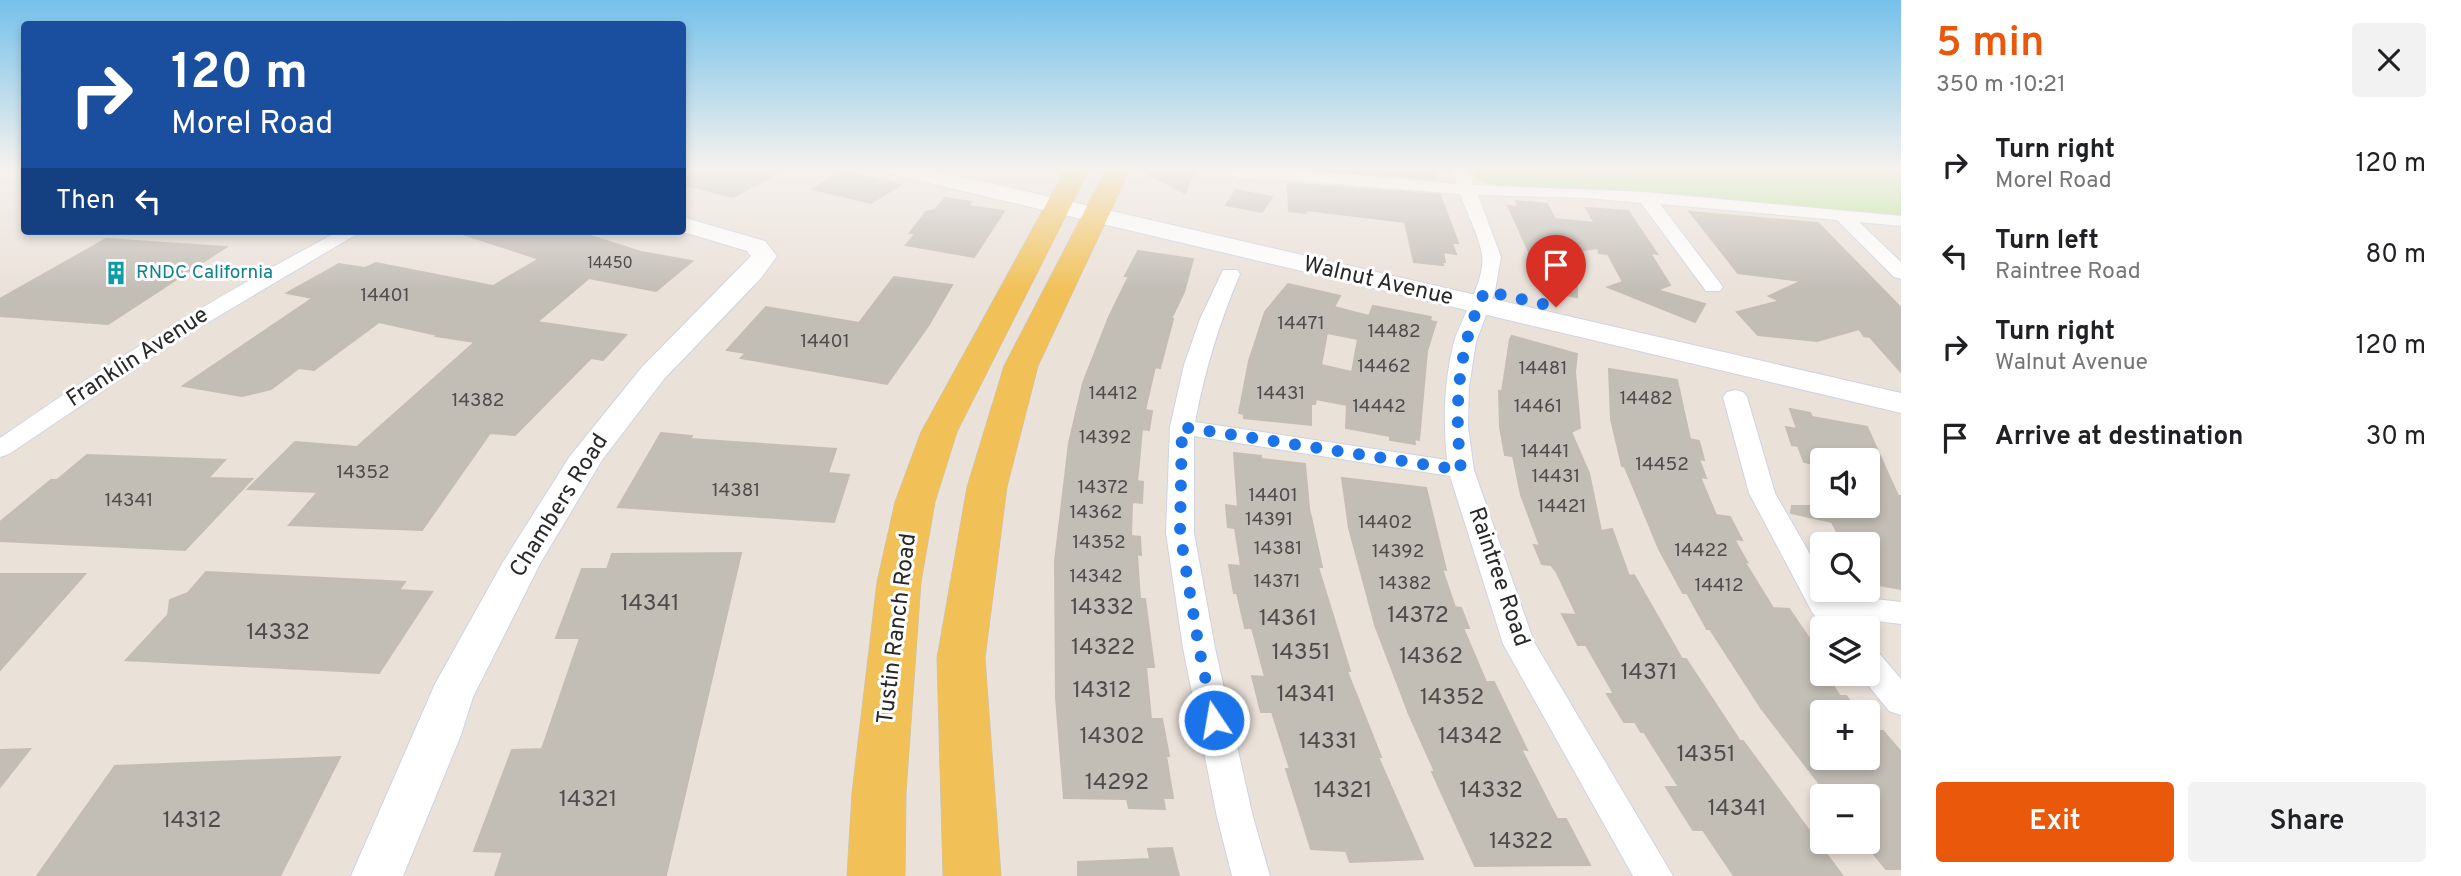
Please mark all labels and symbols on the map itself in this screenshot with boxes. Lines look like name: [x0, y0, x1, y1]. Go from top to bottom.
pin: [1526, 235, 1586, 307]
street label: Walnut Avenue: [1300, 251, 1456, 313]
house number: 14450: [587, 254, 633, 274]
building icon: RNDC California: [102, 259, 130, 287]
place label: RNDC California: [136, 261, 273, 285]
house number: 14401: [360, 284, 410, 308]
street label: Franklin Avenue: [62, 301, 214, 415]
house number: 14471: [1277, 312, 1325, 336]
house number: 14482: [1367, 320, 1421, 344]
house number: 14401: [800, 330, 850, 354]
house number: 14462: [1357, 355, 1411, 379]
house number: 14481: [1519, 357, 1567, 381]
house number: 14412: [1088, 382, 1138, 406]
house number: 14431: [1257, 382, 1305, 406]
house number: 14482: [1619, 387, 1673, 411]
house number: 14382: [452, 389, 504, 413]
house number: 14442: [1352, 395, 1406, 419]
house number: 14461: [1514, 395, 1562, 419]
house number: 14392: [1079, 426, 1131, 450]
street label: Chambers Road: [504, 429, 616, 583]
house number: 14441: [1520, 440, 1570, 464]
house number: 14452: [1635, 453, 1689, 477]
house number: 14352: [336, 461, 390, 485]
house number: 14431: [1532, 465, 1580, 489]
house number: 14372: [1077, 476, 1129, 500]
house number: 14381: [712, 479, 760, 503]
house number: 14401: [1248, 484, 1298, 508]
house number: 14341: [105, 489, 153, 513]
house number: 14421: [1537, 495, 1587, 519]
house number: 14362: [1070, 501, 1122, 525]
street label: Raintree Road: [1461, 503, 1535, 651]
house number: 14391: [1245, 508, 1293, 532]
house number: 14402: [1358, 511, 1412, 535]
house number: 14352: [1072, 531, 1126, 555]
street label: Tustin Ranch Road: [872, 532, 924, 726]
house number: 14381: [1254, 537, 1302, 561]
house number: 14422: [1674, 539, 1728, 563]
house number: 14392: [1372, 540, 1424, 564]
house number: 14342: [1069, 565, 1123, 589]
house number: 14371: [1253, 570, 1301, 594]
house number: 14382: [1379, 572, 1431, 596]
house number: 14412: [1694, 574, 1744, 598]
house number: 14341: [620, 590, 680, 619]
house number: 14332: [1070, 594, 1134, 623]
house number: 14372: [1387, 602, 1449, 631]
house number: 14361: [1259, 605, 1317, 634]
house number: 14332: [246, 619, 310, 648]
house number: 14322: [1071, 634, 1135, 663]
house number: 14351: [1271, 639, 1331, 668]
house number: 14362: [1399, 643, 1463, 672]
house number: 14371: [1620, 659, 1678, 688]
house number: 14312: [1073, 677, 1131, 706]
house number: 14341: [1276, 681, 1336, 710]
position arrow: [1177, 683, 1251, 757]
house number: 14352: [1420, 684, 1484, 713]
house number: 14302: [1080, 723, 1144, 752]
house number: 14342: [1438, 723, 1502, 752]
house number: 14331: [1299, 728, 1357, 757]
house number: 14351: [1676, 741, 1736, 770]
house number: 14292: [1085, 769, 1149, 798]
house number: 14321: [1314, 777, 1372, 806]
house number: 14332: [1459, 777, 1523, 806]
house number: 14321: [559, 786, 617, 815]
house number: 14341: [1707, 795, 1767, 824]
house number: 14312: [163, 807, 221, 836]
house number: 14322: [1489, 828, 1553, 857]

